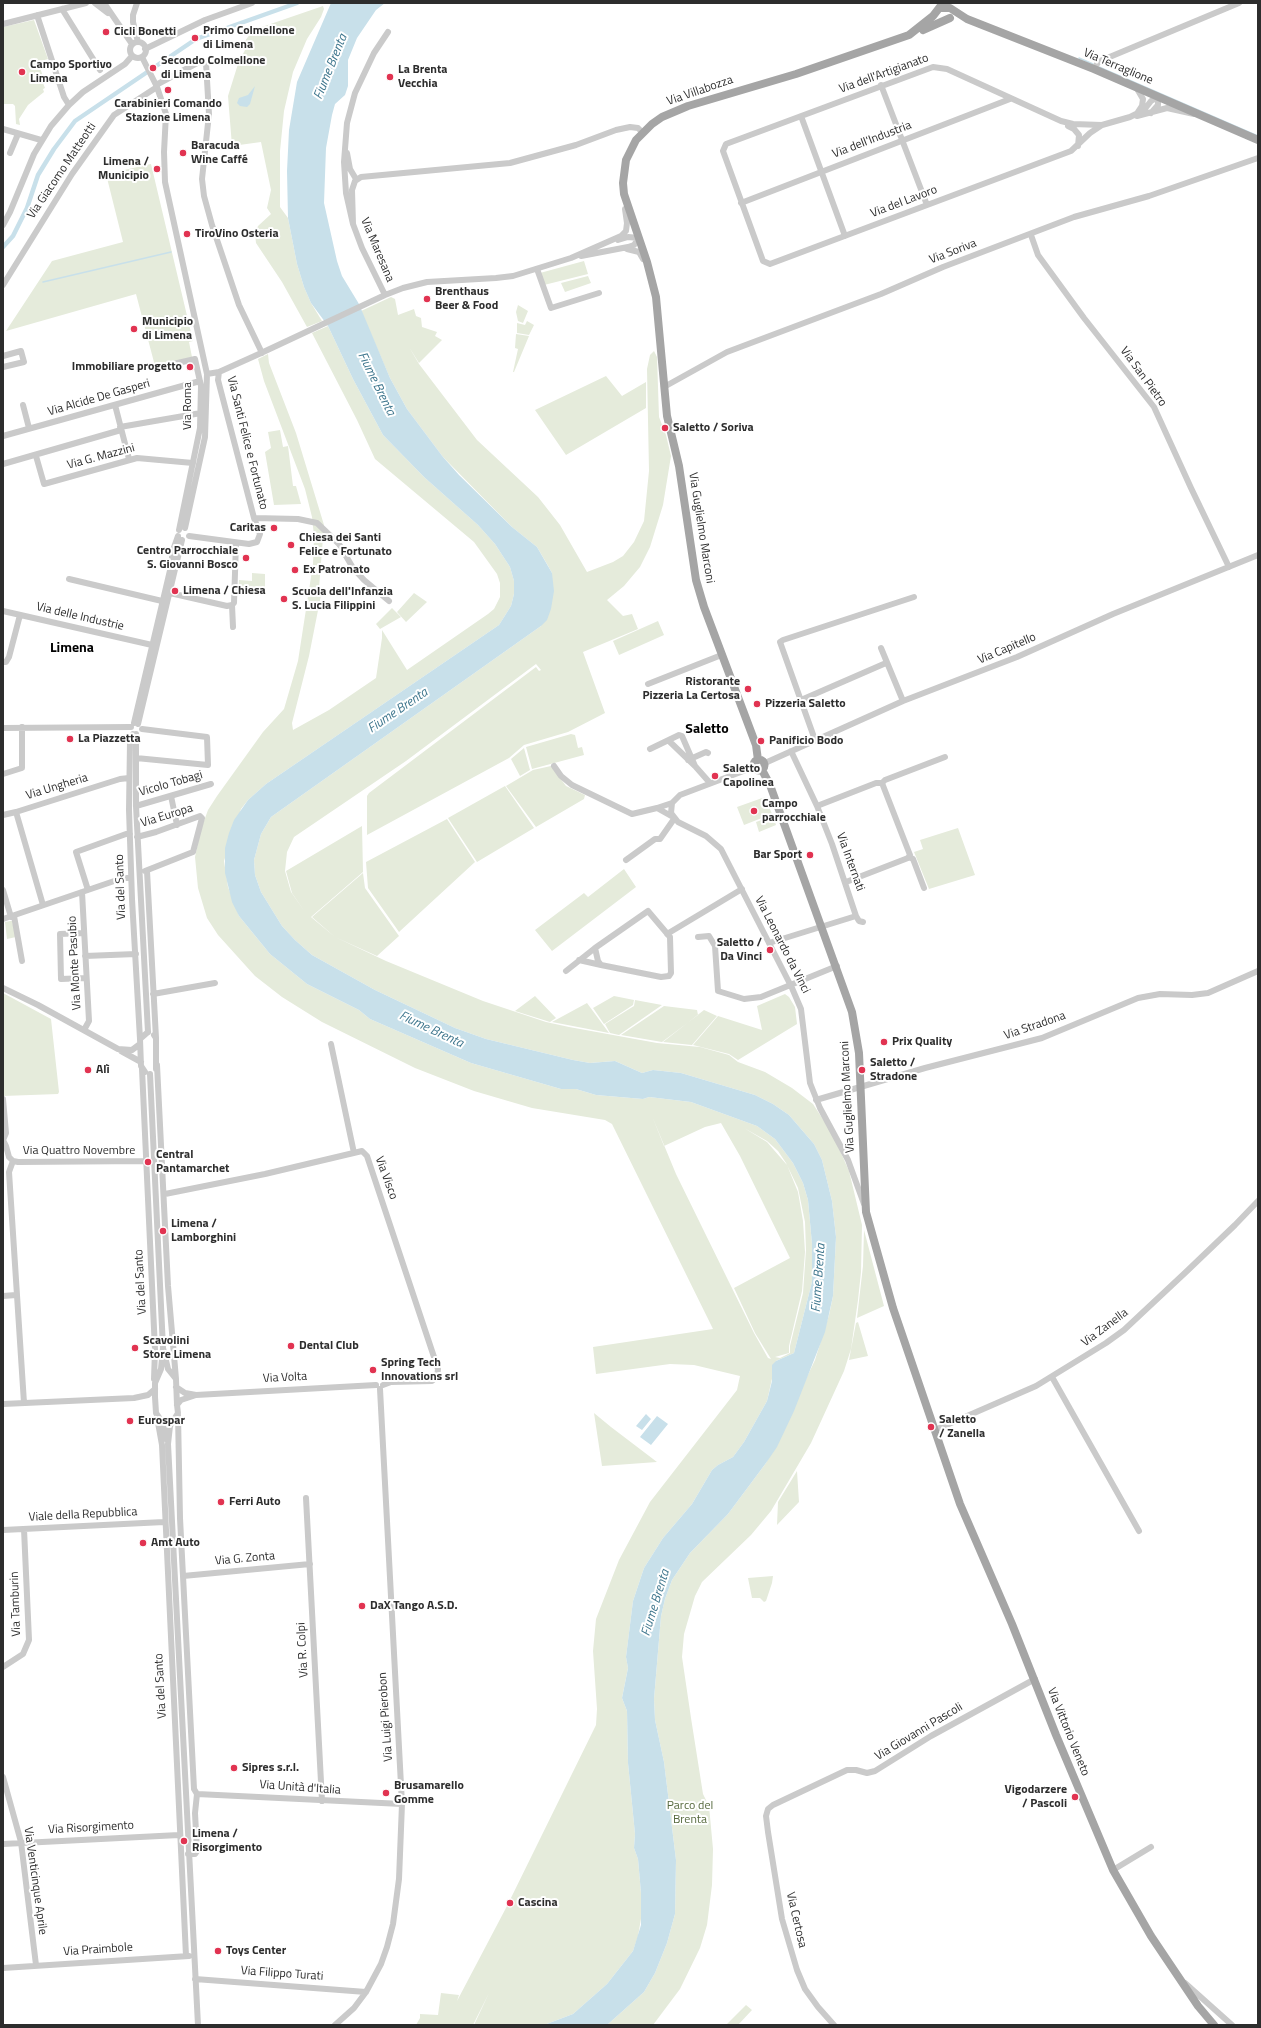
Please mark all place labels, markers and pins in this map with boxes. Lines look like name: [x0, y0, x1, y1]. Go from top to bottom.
place label: Primo Colmellone di Limena: [203, 24, 295, 52]
place label: Cicli Bonetti: [114, 25, 176, 39]
marker: Cicli Bonetti: [101, 27, 111, 37]
marker: Primo Colmellone di Limena: [190, 33, 200, 43]
place label: Secondo Colmellone di Limena: [161, 54, 265, 82]
place label: Campo Sportivo Limena: [30, 58, 112, 86]
marker: Secondo Colmellone di Limena: [148, 63, 158, 73]
place label: La Brenta Vecchia: [398, 63, 447, 91]
marker: Campo Sportivo Limena: [17, 67, 27, 77]
marker: La Brenta Vecchia: [385, 72, 395, 82]
marker: Carabinieri Comando Stazione Limena: [163, 85, 173, 95]
place label: Carabinieri Comando Stazione Limena: [114, 97, 222, 125]
place label: Baracuda Wine Caffé: [191, 139, 248, 167]
marker: Baracuda Wine Caffé: [178, 148, 188, 158]
place label: Limena / Municipio: [98, 155, 149, 183]
marker: Limena / Municipio: [152, 164, 162, 174]
place label: TiroVino Osteria: [195, 227, 279, 241]
marker: TiroVino Osteria: [182, 229, 192, 239]
place label: Brenthaus Beer & Food: [435, 285, 498, 313]
marker: Brenthaus Beer & Food: [422, 294, 432, 304]
place label: Municipio di Limena: [142, 315, 193, 343]
marker: Municipio di Limena: [129, 324, 139, 334]
place label: Immobiliare progetto: [72, 360, 182, 374]
marker: Immobiliare progetto: [185, 362, 195, 372]
place label: Saletto / Soriva: [673, 421, 754, 435]
marker: Saletto / Soriva: [660, 423, 670, 433]
place label: Caritas: [230, 521, 266, 535]
marker: Caritas: [269, 523, 279, 533]
place label: Chiesa dei Santi Felice e Fortunato: [299, 531, 392, 559]
marker: Chiesa dei Santi Felice e Fortunato: [286, 540, 296, 550]
place label: Centro Parrocchiale S. Giovanni Bosco: [137, 544, 238, 572]
marker: Centro Parrocchiale S. Giovanni Bosco: [241, 553, 251, 563]
place label: Ex Patronato: [303, 563, 370, 577]
marker: Ex Patronato: [290, 565, 300, 575]
place label: Limena / Chiesa: [183, 584, 266, 598]
place label: Scuola dell'Infanzia S. Lucia Filippini: [292, 585, 393, 613]
marker: Limena / Chiesa: [170, 586, 180, 596]
marker: Scuola dell'Infanzia S. Lucia Filippini: [279, 594, 289, 604]
place label: Ristorante Pizzeria La Certosa: [643, 675, 740, 703]
marker: Ristorante Pizzeria La Certosa: [743, 684, 753, 694]
place label: Pizzeria Saletto: [765, 697, 846, 711]
marker: Pizzeria Saletto: [752, 699, 762, 709]
place label: La Piazzetta: [78, 732, 141, 746]
marker: La Piazzetta: [65, 734, 75, 744]
place label: Panificio Bodo: [769, 734, 843, 748]
marker: Panificio Bodo: [756, 736, 766, 746]
place label: Saletto Capolinea: [723, 762, 774, 790]
marker: Saletto Capolinea: [710, 771, 720, 781]
place label: Campo parrocchiale: [762, 797, 826, 825]
marker: Campo parrocchiale: [749, 806, 759, 816]
place label: Bar Sport: [753, 848, 802, 862]
marker: Bar Sport: [805, 850, 815, 860]
place label: Saletto / Da Vinci: [717, 936, 762, 964]
marker: Saletto / Da Vinci: [765, 945, 775, 955]
place label: Prix Quality: [892, 1035, 952, 1049]
marker: Prix Quality: [879, 1037, 889, 1047]
place label: Saletto / Stradone: [870, 1056, 917, 1084]
place label: Alì: [96, 1063, 110, 1077]
marker: Alì: [83, 1065, 93, 1075]
marker: Saletto / Stradone: [857, 1065, 867, 1075]
place label: Central Pantamarchet: [156, 1148, 229, 1176]
marker: Central Pantamarchet: [143, 1157, 153, 1167]
place label: Limena / Lamborghini: [171, 1217, 236, 1245]
marker: Limena / Lamborghini: [158, 1226, 168, 1236]
place label: Scavolini Store Limena: [143, 1334, 211, 1362]
place label: Dental Club: [299, 1339, 359, 1353]
marker: Dental Club: [286, 1341, 296, 1351]
marker: Scavolini Store Limena: [130, 1343, 140, 1353]
place label: Spring Tech Innovations srl: [381, 1356, 458, 1384]
marker: Spring Tech Innovations srl: [368, 1365, 378, 1375]
place label: Saletto / Zanella: [939, 1413, 985, 1441]
place label: Eurospar: [138, 1414, 185, 1428]
marker: Eurospar: [125, 1416, 135, 1426]
marker: Saletto / Zanella: [926, 1422, 936, 1432]
place label: Ferri Auto: [229, 1495, 281, 1509]
marker: Ferri Auto: [216, 1497, 226, 1507]
place label: Amt Auto: [151, 1536, 200, 1550]
marker: Amt Auto: [138, 1538, 148, 1548]
place label: DaX Tango A.S.D.: [370, 1599, 458, 1613]
marker: DaX Tango A.S.D.: [357, 1601, 367, 1611]
place label: Sipres s.r.l.: [242, 1761, 299, 1775]
marker: Sipres s.r.l.: [229, 1763, 239, 1773]
place label: Brusamarello Gomme: [394, 1779, 464, 1807]
place label: Vigodarzere / Pascoli: [1005, 1783, 1067, 1811]
marker: Brusamarello Gomme: [381, 1788, 391, 1798]
marker: Vigodarzere / Pascoli: [1070, 1792, 1080, 1802]
place label: Limena / Risorgimento: [192, 1827, 262, 1855]
marker: Limena / Risorgimento: [179, 1836, 189, 1846]
place label: Cascina: [518, 1896, 558, 1910]
marker: Cascina: [505, 1898, 515, 1908]
place label: Toys Center: [226, 1944, 286, 1958]
marker: Toys Center: [213, 1946, 223, 1956]

